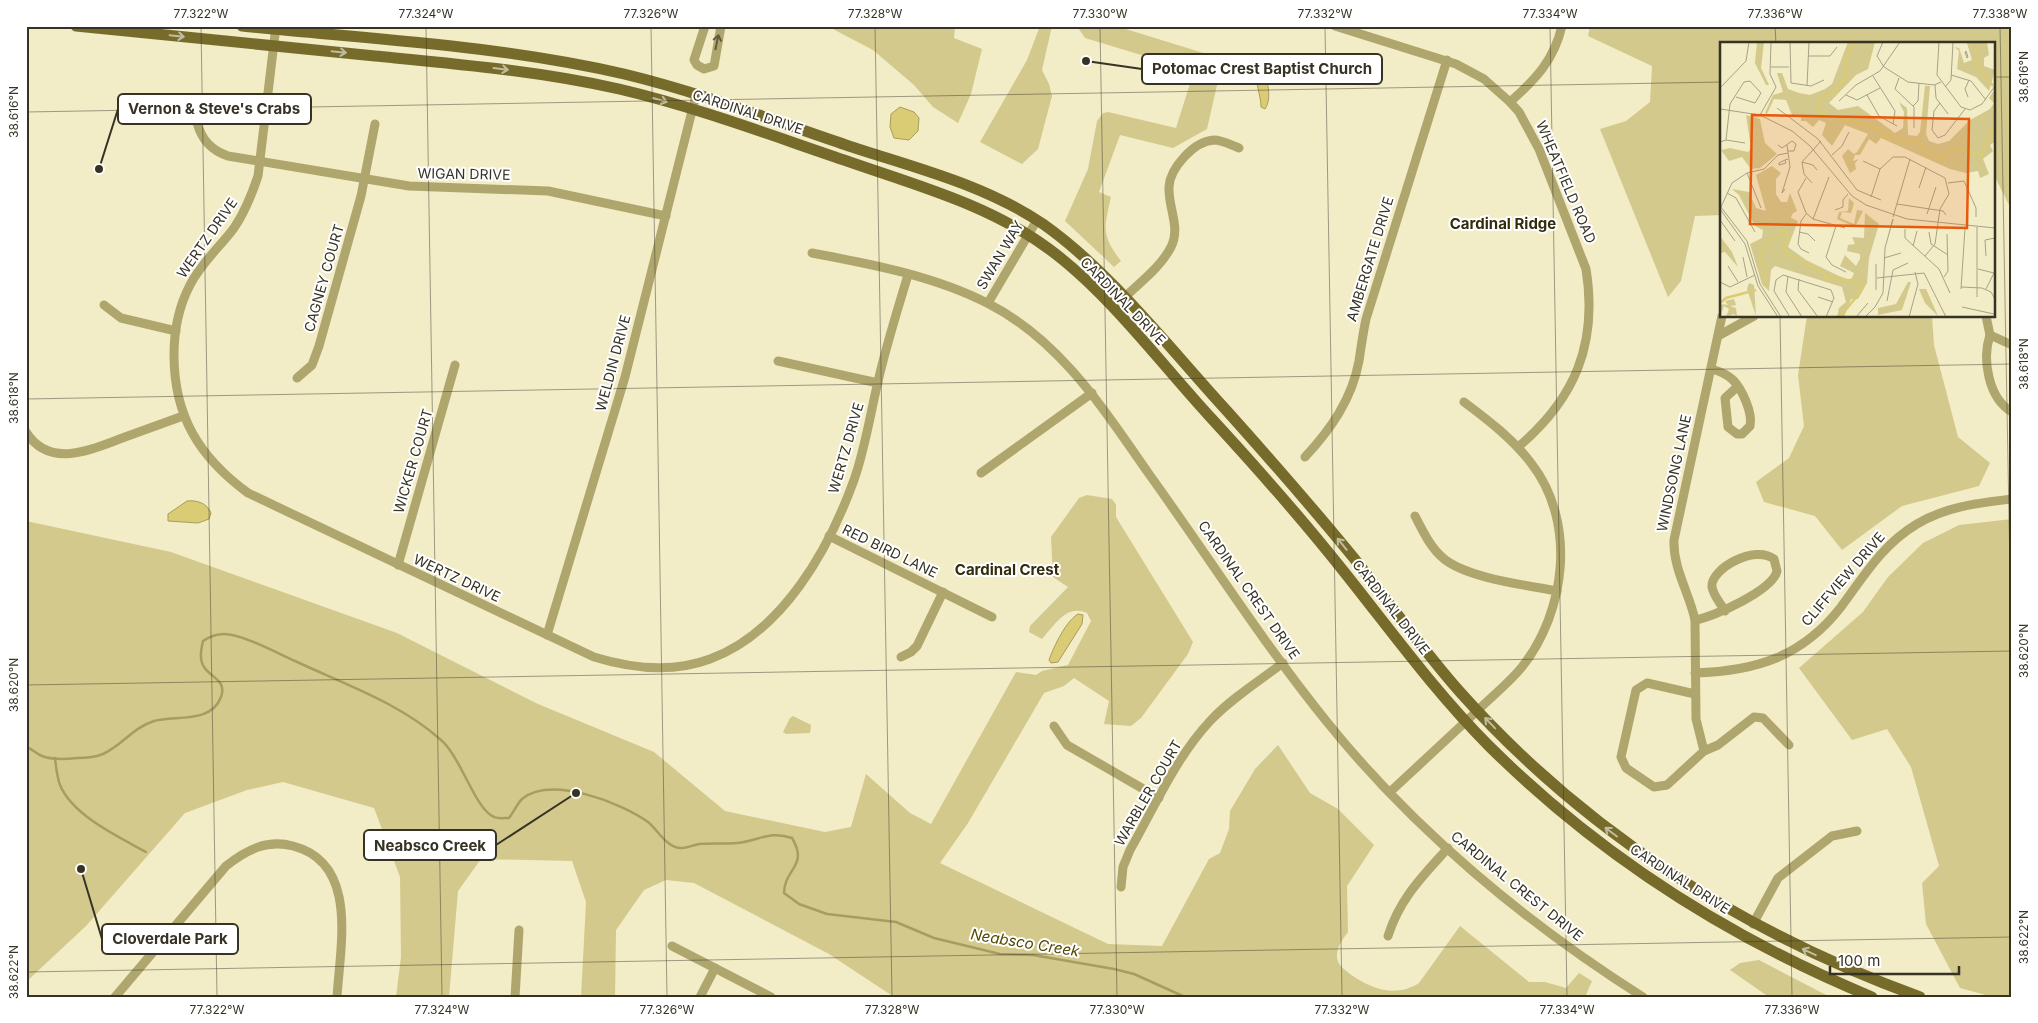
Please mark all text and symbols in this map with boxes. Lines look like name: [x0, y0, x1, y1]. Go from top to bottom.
text: 77.322°W: [174, 6, 229, 21]
text: 77.324°W: [399, 6, 454, 21]
text: 77.326°W: [624, 6, 679, 21]
text: 77.328°W: [848, 6, 903, 21]
text: 77.330°W: [1072, 6, 1128, 21]
text: 77.332°W: [1298, 6, 1353, 21]
text: 77.334°W: [1522, 6, 1578, 21]
text: 77.336°W: [1747, 6, 1803, 21]
text: 77.338°W: [1973, 6, 2028, 21]
one-way arrow: [169, 31, 185, 41]
one-way arrow: [713, 35, 722, 51]
inset map: [1720, 42, 1996, 318]
one-way arrow: [331, 47, 347, 57]
text: 38.616°N: [2016, 51, 2031, 103]
callout: Potomac Crest Baptist Church: [1142, 54, 1382, 84]
text: Potomac Crest Baptist Church: [1152, 59, 1372, 78]
one-way arrow: [492, 64, 508, 74]
text: 38.616°N: [6, 86, 21, 138]
street label: CARDINAL DRIVE: [691, 86, 806, 137]
callout: Vernon & Steve's Crabs: [118, 94, 311, 124]
one-way arrow: [652, 95, 668, 105]
text: Vernon & Steve's Crabs: [128, 99, 300, 118]
street label: WHEATFIELD ROAD: [1533, 118, 1600, 246]
street label: WIGAN DRIVE: [417, 164, 511, 183]
street label: WERTZ DRIVE: [173, 194, 240, 281]
street label: AMBERGATE DRIVE: [1342, 194, 1397, 323]
district label: Cardinal Ridge: [1450, 214, 1556, 233]
street label: SWAN WAY: [972, 217, 1027, 292]
street label: CAGNEY COURT: [300, 222, 347, 334]
street label: CARDINAL DRIVE: [1077, 253, 1170, 348]
street label: WELDIN DRIVE: [591, 313, 634, 413]
text: 38.618°N: [2016, 338, 2031, 390]
text: 38.618°N: [6, 372, 21, 424]
street label: WERTZ DRIVE: [824, 400, 867, 495]
street label: WICKER COURT: [389, 407, 436, 515]
street label: WINDSONG LANE: [1653, 413, 1694, 533]
street label: CARDINAL CREST DRIVE: [1195, 517, 1304, 662]
street label: RED BIRD LANE: [840, 520, 941, 581]
street label: CLIFFVIEW DRIVE: [1797, 528, 1888, 629]
one-way arrow: [1337, 538, 1348, 551]
street label: WERTZ DRIVE: [411, 550, 503, 605]
street label: CARDINAL DRIVE: [1349, 556, 1434, 657]
district label: Cardinal Crest: [955, 560, 1060, 579]
text: 38.620°N: [2016, 624, 2031, 678]
text: 38.620°N: [6, 658, 21, 712]
one-way arrow: [1484, 717, 1496, 730]
street label: WARBLER COURT: [1110, 737, 1185, 849]
one-way arrow: [1605, 826, 1618, 837]
street label: CARDINAL CREST DRIVE: [1448, 827, 1587, 944]
callout: Neabsco Creek: [364, 830, 496, 860]
text: Neabsco Creek: [374, 836, 486, 855]
street label: CARDINAL DRIVE: [1627, 840, 1733, 917]
text: 38.622°N: [2016, 910, 2031, 964]
callout: Cloverdale Park: [102, 924, 238, 954]
water label: Neabsco Creek: [969, 925, 1082, 961]
text: Cloverdale Park: [112, 929, 228, 948]
scale bar: [1830, 943, 1959, 975]
text: 38.622°N: [6, 945, 21, 999]
one-way arrow: [1802, 947, 1817, 957]
text: 100 m: [1838, 951, 1880, 970]
text: 77.322°W: [190, 1002, 245, 1017]
text: 77.324°W: [415, 1002, 470, 1017]
text: 77.326°W: [640, 1002, 695, 1017]
text: 77.328°W: [865, 1002, 920, 1017]
text: 77.330°W: [1089, 1002, 1145, 1017]
text: 77.332°W: [1315, 1002, 1370, 1017]
text: 77.334°W: [1539, 1002, 1595, 1017]
text: 77.336°W: [1764, 1002, 1820, 1017]

